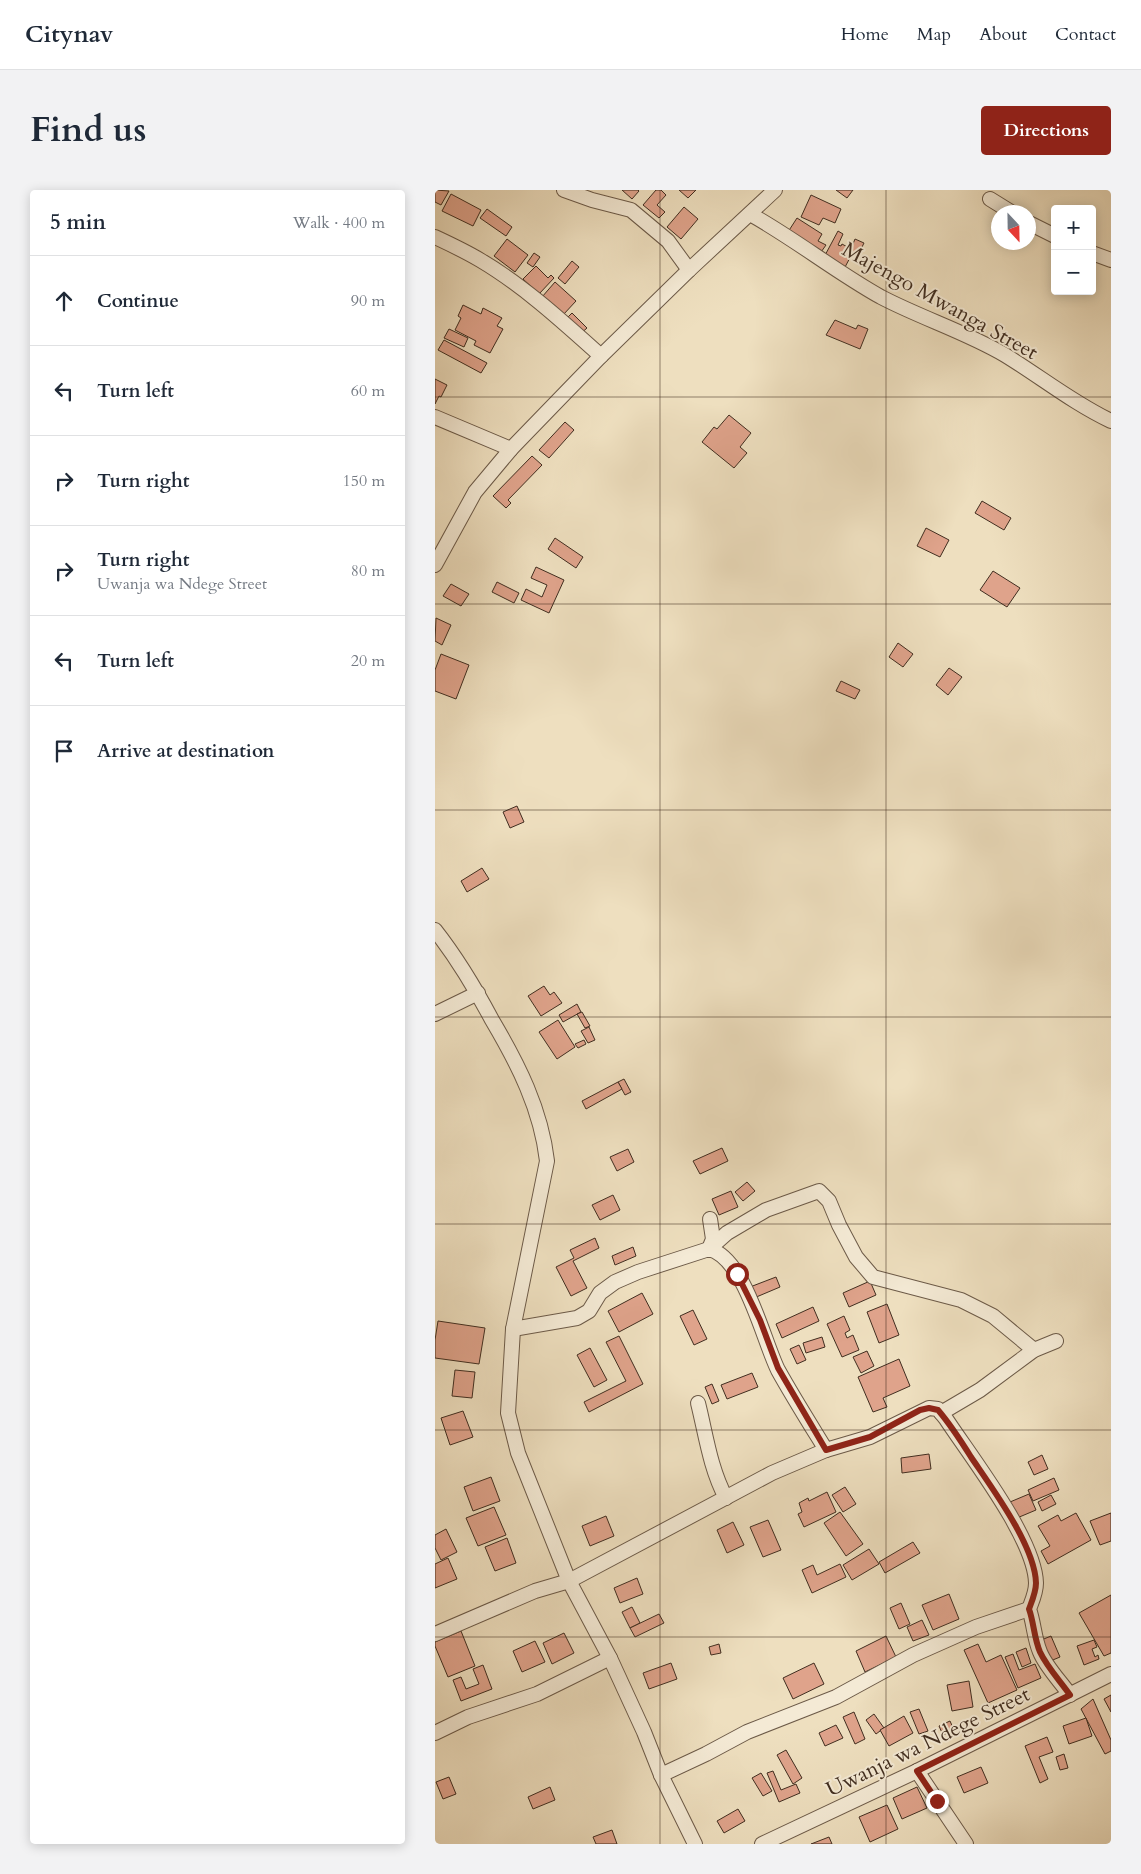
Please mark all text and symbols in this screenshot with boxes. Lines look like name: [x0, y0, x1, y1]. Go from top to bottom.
text: Citynav: [25, 18, 113, 51]
text: Home: [841, 22, 889, 47]
text: Map: [917, 22, 951, 47]
text: About: [979, 22, 1027, 47]
text: Contact: [1055, 22, 1116, 47]
text: Find us: [30, 106, 146, 154]
button: Directions: [981, 106, 1111, 155]
north arrow: [991, 205, 1036, 250]
map controls: [1051, 205, 1096, 295]
button: +: [1051, 205, 1096, 250]
text: 5 min: [50, 208, 106, 237]
text: Walk · 400 m: [293, 212, 385, 234]
street label: Majengo Mwanga Street: [837, 235, 1043, 367]
button: −: [1051, 250, 1096, 295]
icon: ahead: [50, 287, 78, 315]
text: Continue: [97, 288, 179, 314]
text: 90 m: [351, 290, 385, 312]
icon: left: [50, 377, 78, 405]
text: Turn left: [97, 378, 174, 404]
text: 60 m: [351, 380, 385, 402]
icon: right: [50, 467, 78, 495]
text: Turn right: [97, 468, 189, 494]
text: 150 m: [343, 470, 385, 492]
text: Turn right: [97, 547, 189, 573]
icon: right: [50, 557, 78, 585]
text: 80 m: [351, 560, 385, 582]
text: Uwanja wa Ndege Street: [97, 573, 267, 595]
icon: left: [50, 647, 78, 675]
text: Turn left: [97, 648, 174, 674]
text: 20 m: [351, 650, 385, 672]
icon: arrive: [50, 737, 78, 765]
text: Arrive at destination: [97, 738, 274, 764]
route start: [726, 1263, 749, 1286]
street label: Uwanja wa Ndege Street: [821, 1680, 1035, 1804]
route end: [926, 1790, 949, 1813]

